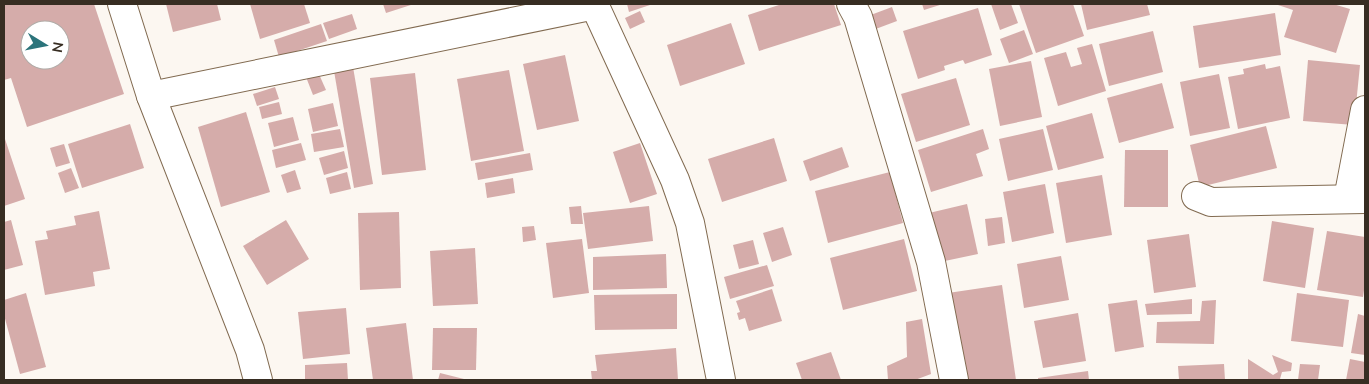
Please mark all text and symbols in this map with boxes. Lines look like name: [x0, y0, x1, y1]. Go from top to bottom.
north arrow: [20, 20, 70, 70]
text: N: [47, 40, 68, 54]

